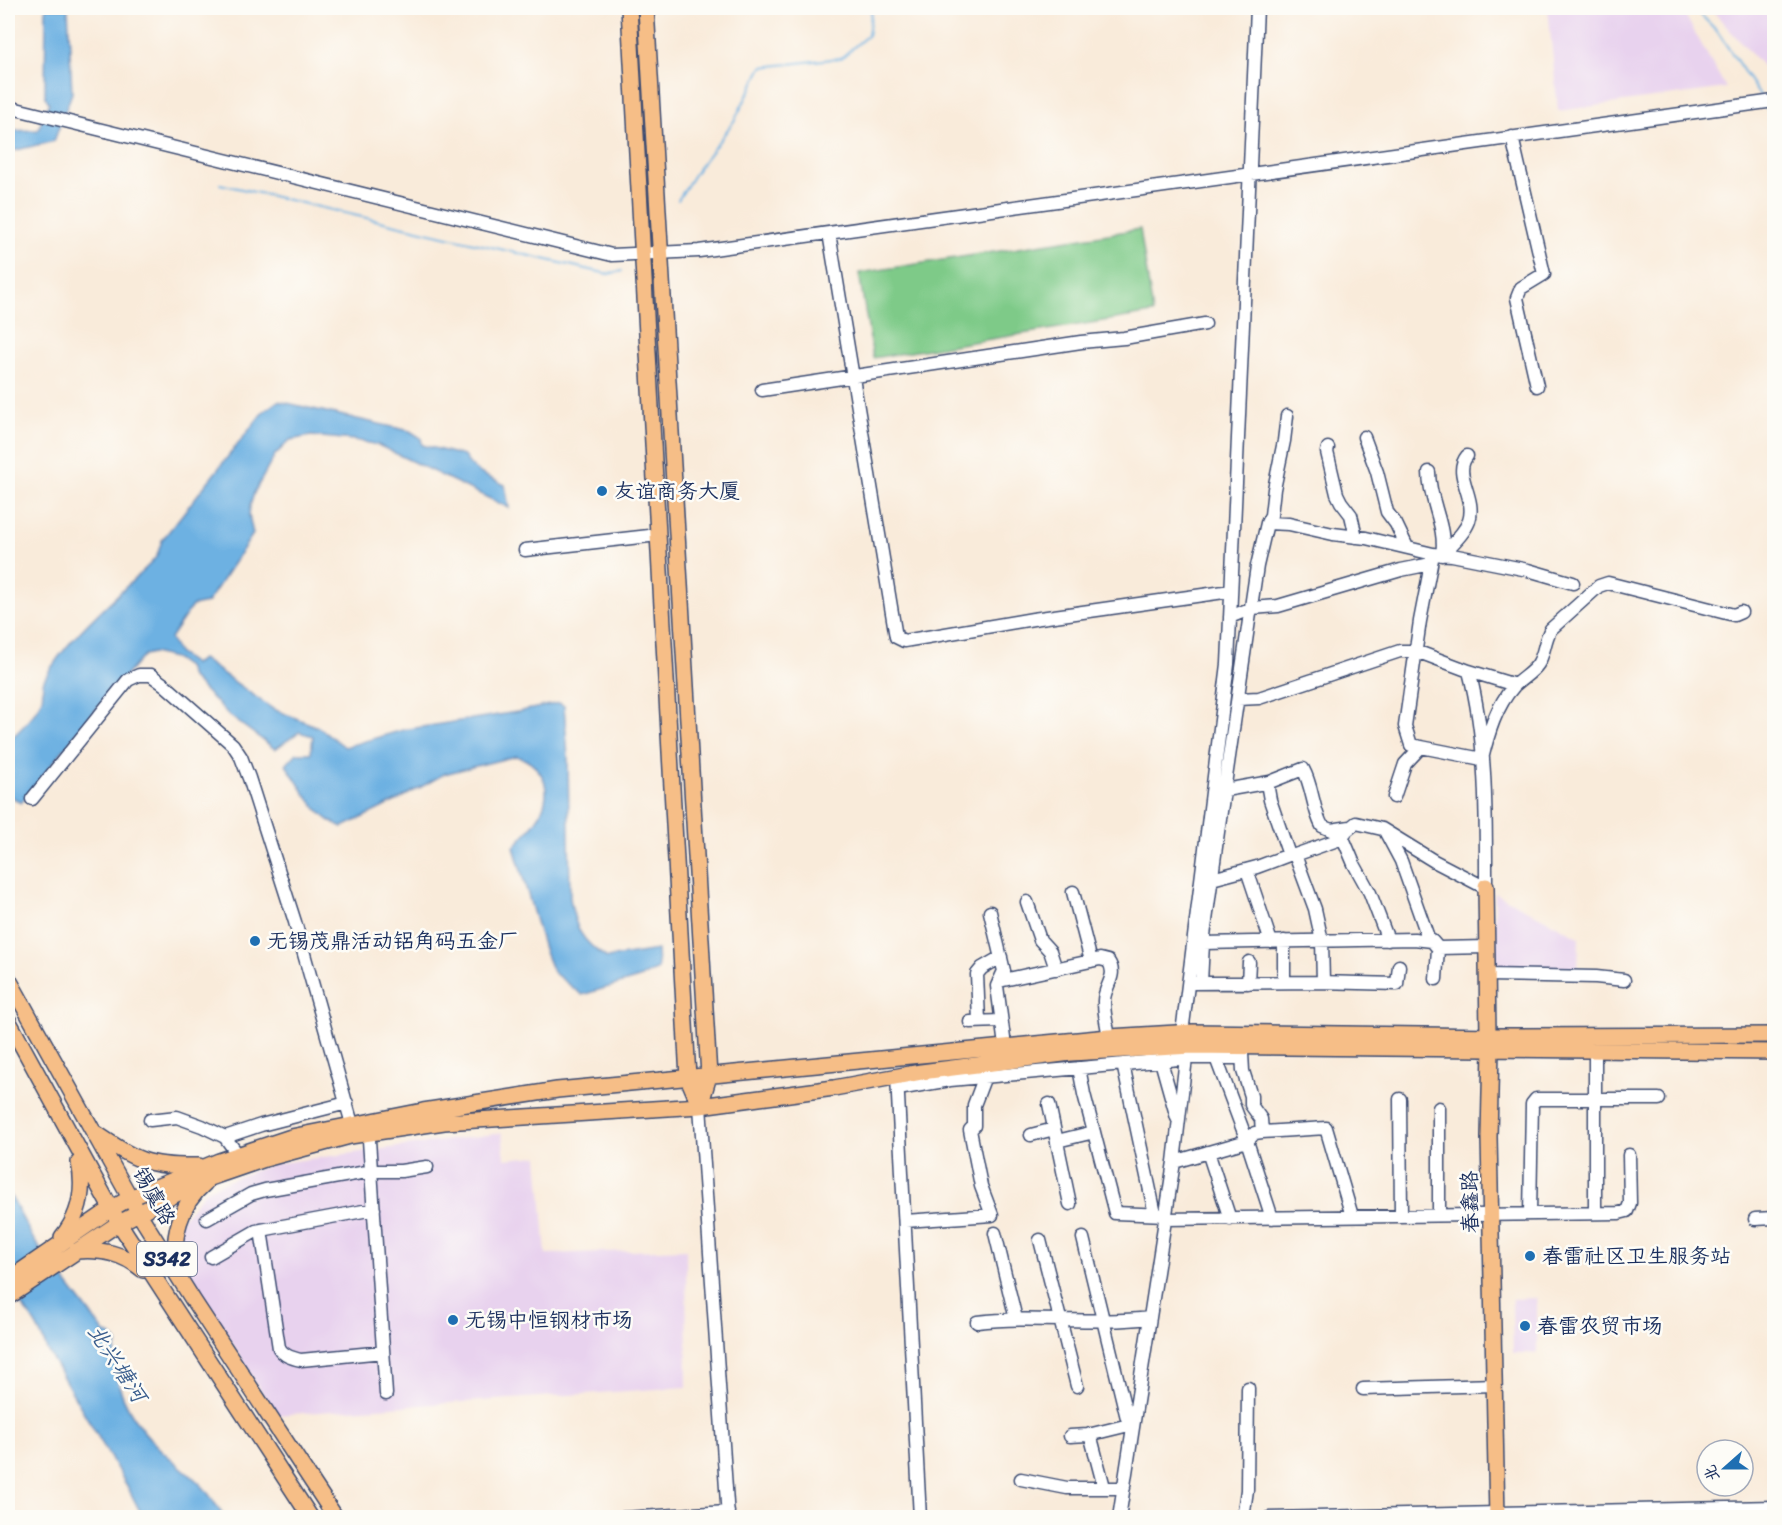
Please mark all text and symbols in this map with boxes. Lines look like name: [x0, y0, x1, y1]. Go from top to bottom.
place label: 友谊商务大厦: [614, 472, 740, 510]
marker: 友谊商务大厦: [595, 484, 609, 498]
place label: 无锡茂鼎活动铝角码五金厂: [267, 922, 519, 960]
marker: 无锡茂鼎活动铝角码五金厂: [248, 934, 262, 948]
street label: 锡虞路: [122, 1159, 186, 1233]
street label: 春鑫路: [1450, 1170, 1490, 1234]
place label: 春雷社区卫生服务站: [1542, 1237, 1731, 1275]
road number: S342: [137, 1242, 197, 1276]
marker: 春雷社区卫生服务站: [1523, 1249, 1537, 1263]
place label: 无锡中恒钢材市场: [465, 1301, 633, 1339]
place label: 春雷农贸市场: [1537, 1307, 1663, 1345]
marker: 无锡中恒钢材市场: [446, 1313, 460, 1327]
water label: 北兴塘河: [77, 1316, 160, 1413]
marker: 春雷农贸市场: [1518, 1319, 1532, 1333]
north arrow: [1695, 1438, 1755, 1498]
text: 北: [1695, 1461, 1728, 1486]

